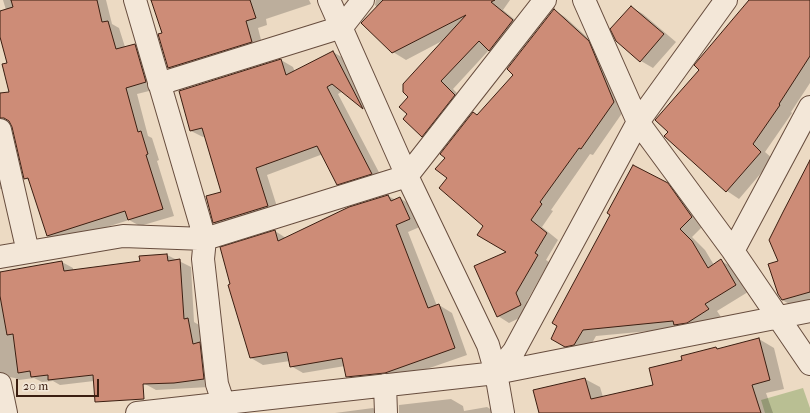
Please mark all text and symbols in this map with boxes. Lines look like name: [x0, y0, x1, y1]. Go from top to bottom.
scale bar: [18, 371, 101, 397]
text: 20 m: [23, 379, 48, 393]

